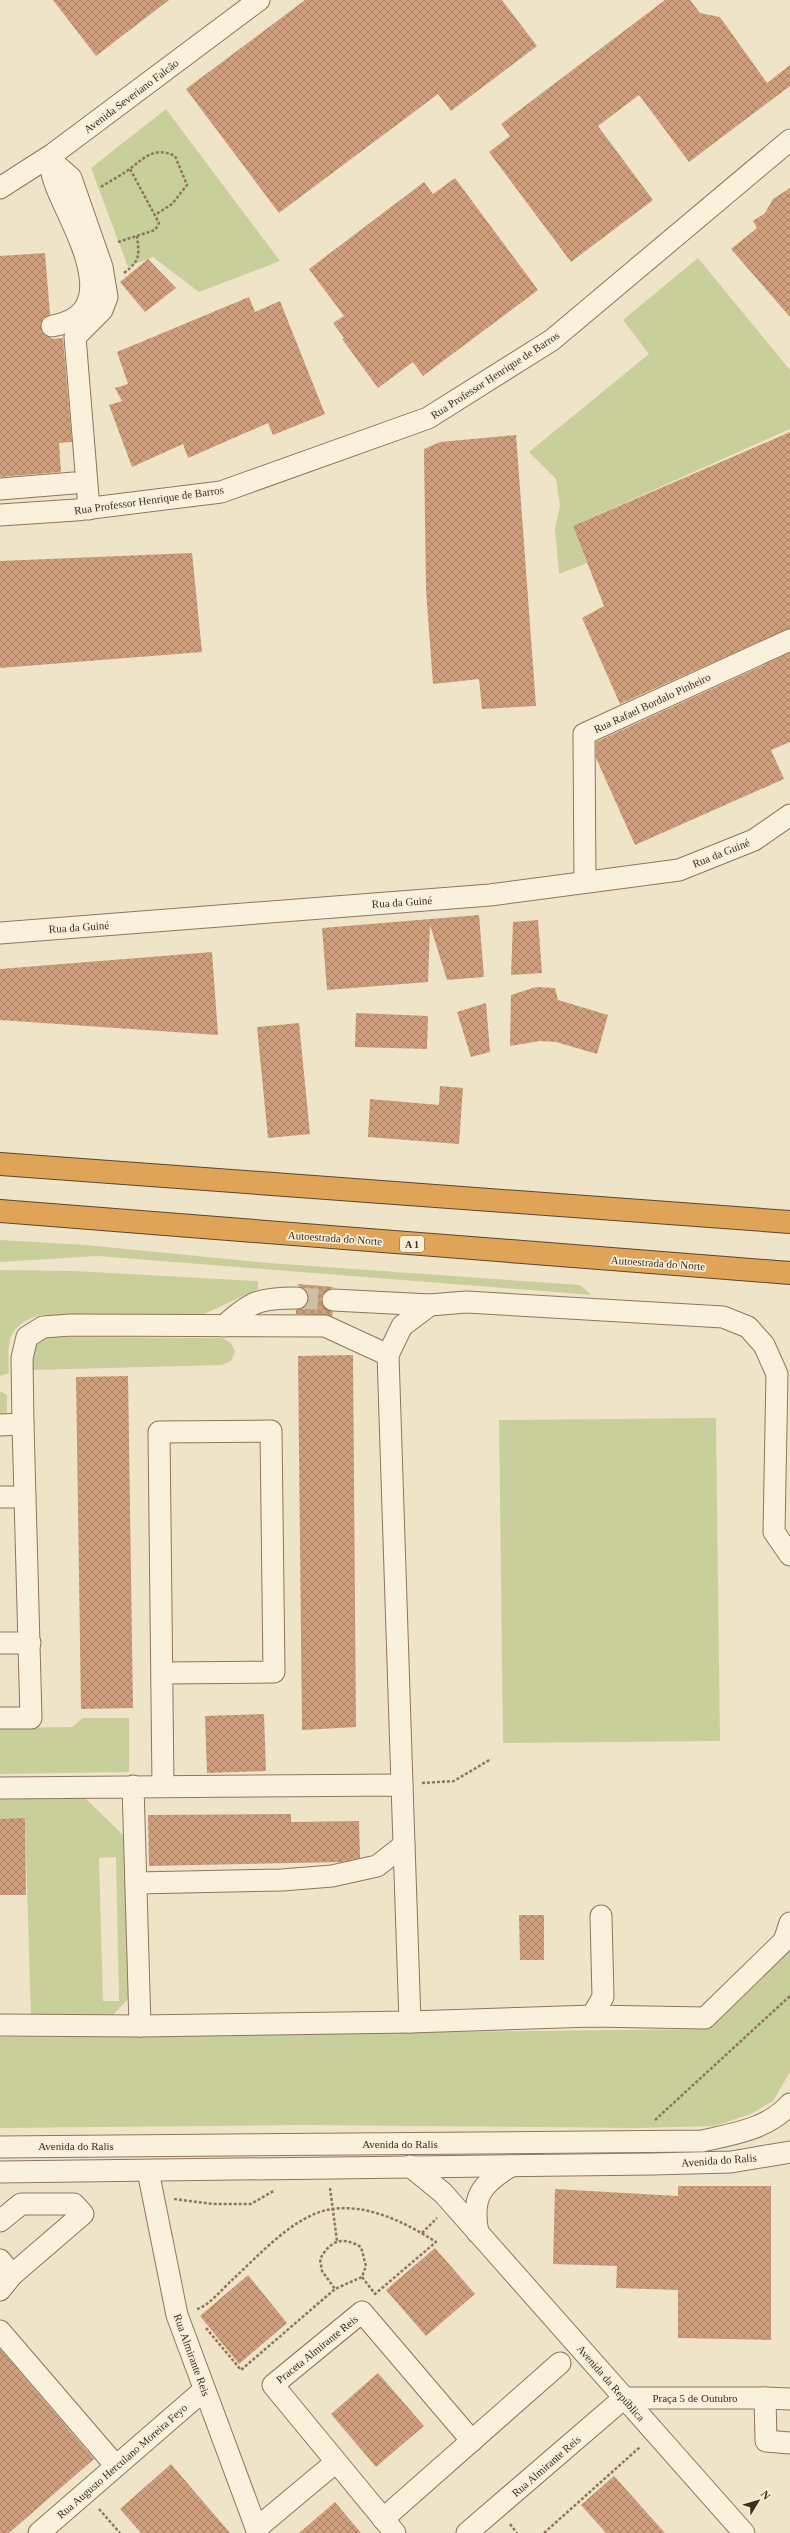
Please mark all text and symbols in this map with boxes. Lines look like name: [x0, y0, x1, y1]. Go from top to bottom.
street label: Avenida Severiano Falcão: [81, 56, 181, 135]
street label: Rua Professor Henrique de Barros: [428, 329, 562, 421]
street label: Rua Professor Henrique de Barros: [73, 484, 225, 516]
street label: Rua Rafael Bordalo Pinheiro: [592, 670, 713, 735]
street label: Rua da Guiné: [691, 836, 751, 870]
street label: Rua da Guiné: [371, 894, 433, 910]
street label: Rua da Guiné: [48, 919, 110, 935]
street label: Autoestrada do Norte: [287, 1229, 383, 1247]
road number: A 1: [400, 1236, 424, 1252]
street label: Autoestrada do Norte: [610, 1254, 706, 1272]
street label: Avenida do Ralis: [362, 2138, 438, 2150]
street label: Avenida do Ralis: [38, 2140, 114, 2152]
street label: Avenida do Ralis: [681, 2151, 757, 2169]
street label: Rua Almirante Reis: [172, 2312, 212, 2398]
street label: Praceta Almirante Reis: [274, 2312, 360, 2386]
street label: Avenida da República: [575, 2342, 647, 2424]
street label: Praça 5 de Outubro: [652, 2392, 738, 2404]
street label: Rua Augusto Herculano Moreira Feyo: [54, 2401, 190, 2521]
street label: Rua Almirante Reis: [509, 2433, 583, 2499]
north arrow: [738, 2481, 778, 2521]
text: N: [759, 2488, 773, 2502]

